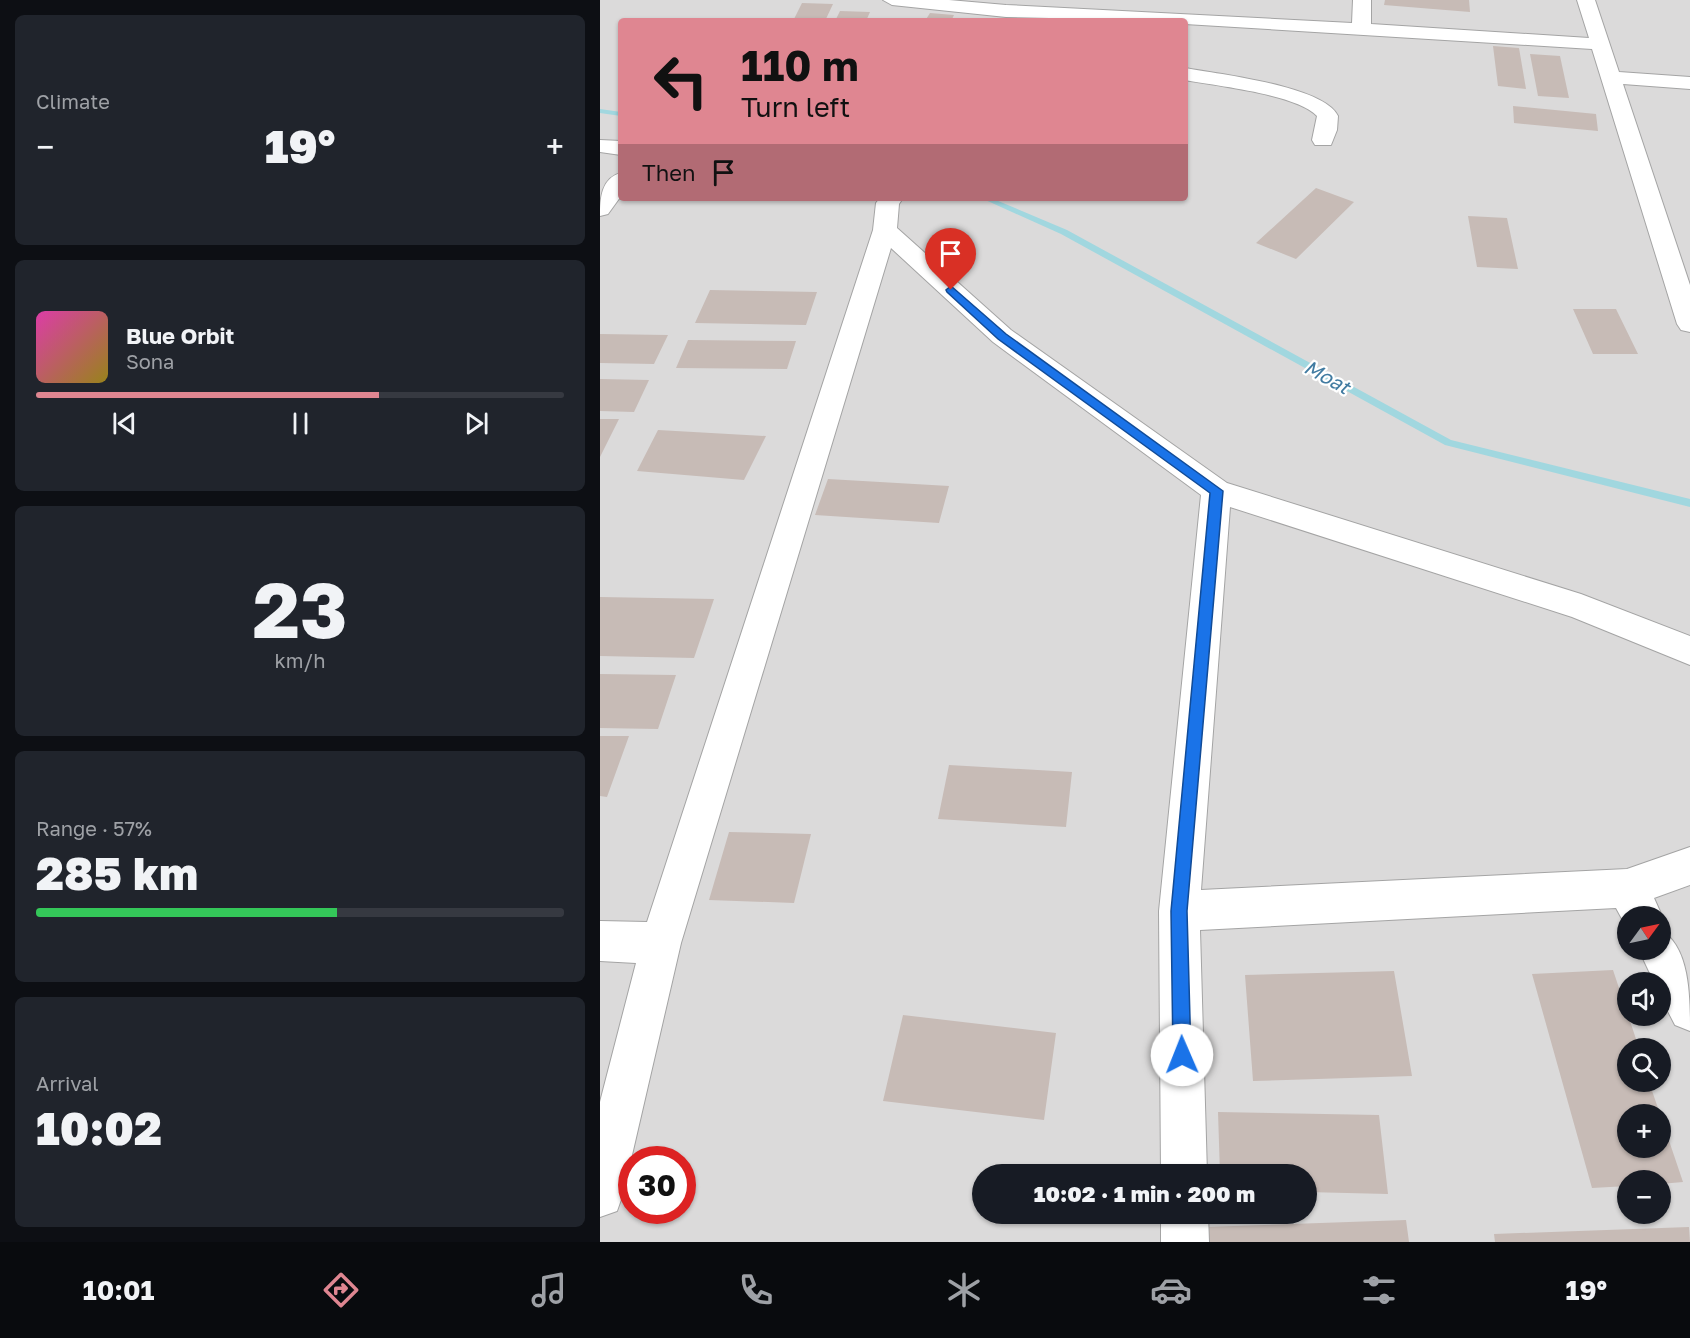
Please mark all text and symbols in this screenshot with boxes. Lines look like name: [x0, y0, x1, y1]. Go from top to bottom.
text: 110 m: [741, 40, 859, 90]
icon: left: [642, 42, 720, 120]
text: Climate: [36, 89, 110, 113]
text: Turn left: [741, 91, 850, 123]
text: 19°: [265, 119, 335, 173]
text: −: [36, 127, 54, 166]
text: +: [546, 127, 564, 166]
icon: arrive: [707, 156, 740, 189]
text: Then: [642, 159, 695, 186]
pin: [925, 228, 976, 290]
icon: arrive: [934, 237, 967, 270]
text: Blue Orbit: [126, 322, 234, 349]
text: Sona: [126, 349, 174, 373]
water label: Moat: [1301, 354, 1356, 399]
icon: previous: [108, 407, 141, 440]
icon: pause: [284, 407, 317, 440]
icon: next: [460, 407, 493, 440]
text: 23: [252, 562, 348, 655]
text: km/h: [275, 648, 325, 672]
text: Range · 57%: [36, 816, 152, 840]
text: 285 km: [36, 846, 198, 900]
north arrow: [1617, 906, 1671, 960]
map controls: [1617, 906, 1671, 1224]
button: sound: [1617, 972, 1671, 1026]
position arrow: [1150, 1023, 1214, 1087]
button: search: [1617, 1038, 1671, 1092]
text: Arrival: [36, 1071, 99, 1095]
text: 10:02: [36, 1101, 162, 1155]
button: +: [1617, 1104, 1671, 1158]
speed limit sign: 30: [618, 1146, 696, 1224]
button: −: [1617, 1170, 1671, 1224]
text: 10:02 · 1 min · 200 m: [1034, 1180, 1255, 1207]
icon: directions: [320, 1269, 362, 1311]
icon: music: [528, 1269, 570, 1311]
icon: phone: [735, 1269, 777, 1311]
icon: climate: [943, 1269, 985, 1311]
icon: car: [1150, 1269, 1192, 1311]
icon: filters: [1358, 1269, 1400, 1311]
text: 10:01: [83, 1274, 154, 1306]
text: 19°: [1566, 1274, 1607, 1306]

